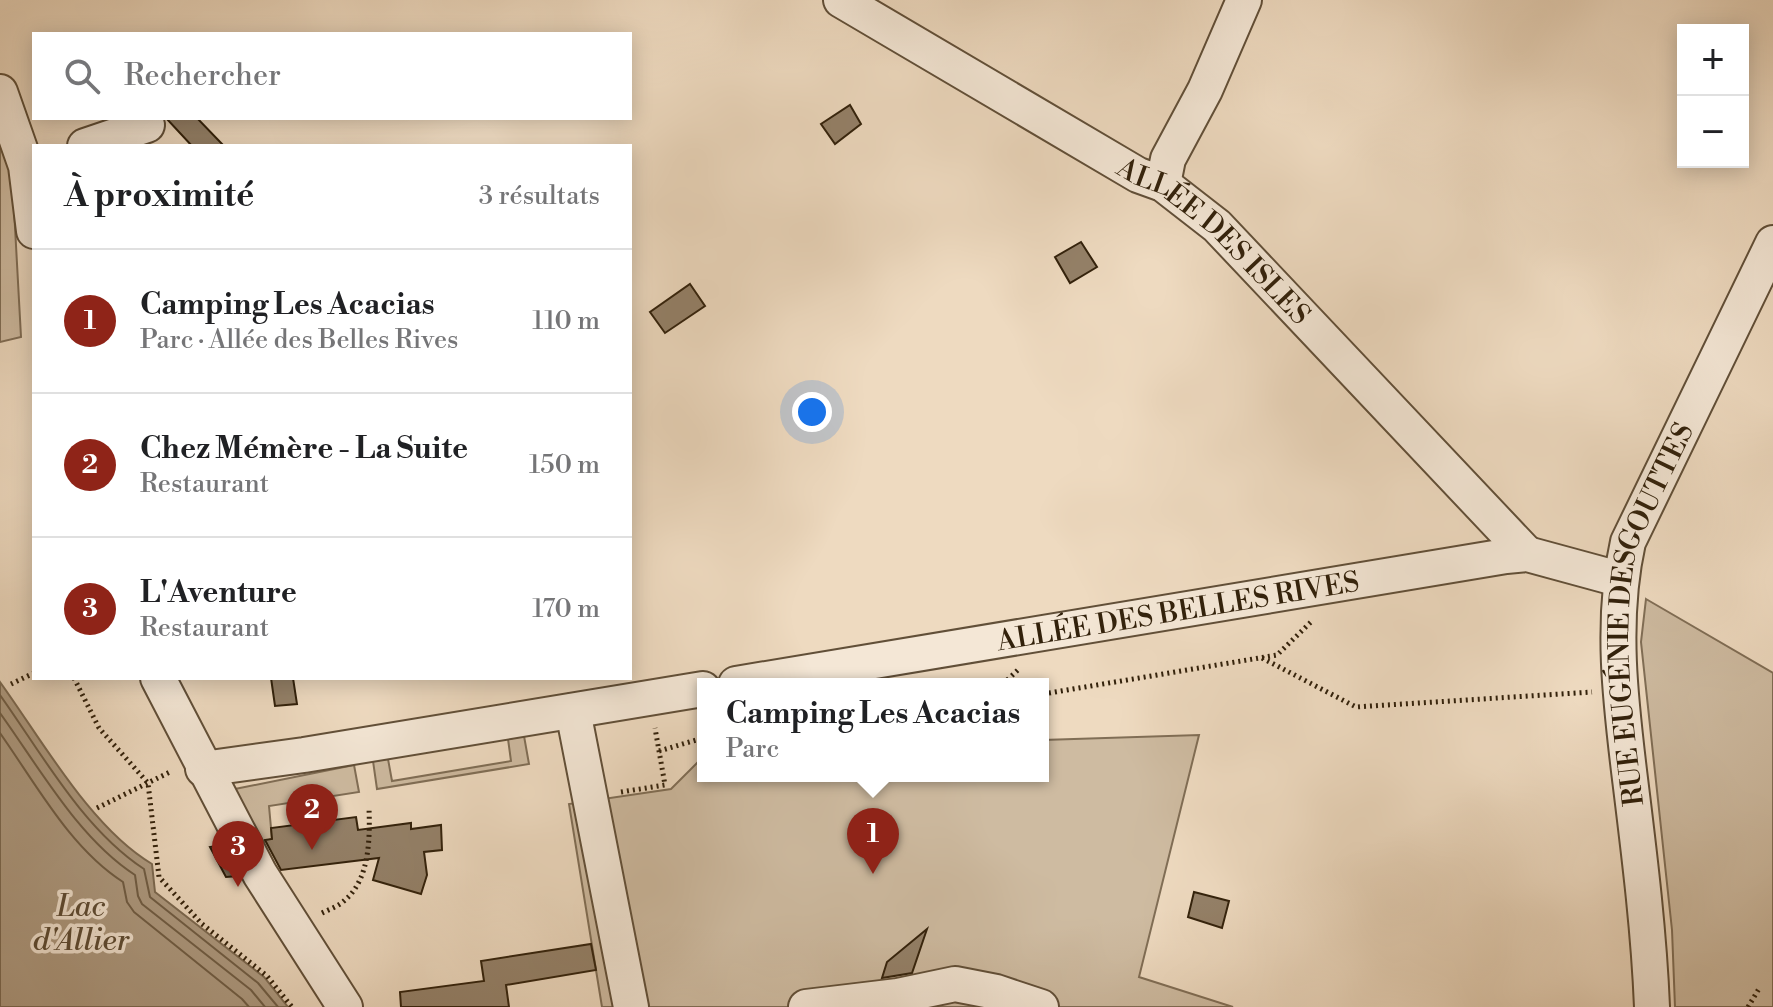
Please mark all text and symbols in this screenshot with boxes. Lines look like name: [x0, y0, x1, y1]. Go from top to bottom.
map controls: [1677, 24, 1749, 168]
button: +: [1677, 24, 1749, 96]
search box: [32, 32, 632, 120]
icon: search: [60, 54, 104, 98]
text: Rechercher: [124, 57, 281, 95]
button: −: [1677, 96, 1749, 168]
street label: ALLÉE DES ISLES: [1109, 150, 1317, 333]
text: À proximité: [64, 175, 254, 217]
text: 3 résultats: [479, 180, 600, 212]
text: Camping Les Acacias: [140, 286, 435, 324]
text: 1: [84, 305, 96, 337]
text: 110 m: [532, 305, 600, 337]
text: Parc · Allée des Belles Rives: [140, 324, 458, 356]
your location: [792, 392, 832, 432]
street label: RUE EUGÉNIE DESGOUTTES: [1601, 417, 1702, 808]
text: Chez Mémère - La Suite: [140, 430, 468, 468]
text: 2: [82, 449, 98, 481]
text: 150 m: [529, 449, 600, 481]
text: Restaurant: [140, 468, 269, 500]
street label: ALLÉE DES BELLES RIVES: [993, 565, 1362, 660]
text: L'Aventure: [140, 574, 297, 612]
text: 3: [82, 593, 98, 625]
text: 170 m: [532, 593, 600, 625]
text: Restaurant: [140, 612, 269, 644]
popup: [697, 678, 1049, 782]
text: Camping Les Acacias: [726, 695, 1020, 733]
text: Parc: [726, 733, 779, 765]
pin: 2: [286, 784, 338, 850]
pin: 1: [847, 808, 899, 874]
pin: 3: [212, 821, 264, 887]
water label: Lac d'Allier: [33, 888, 131, 960]

